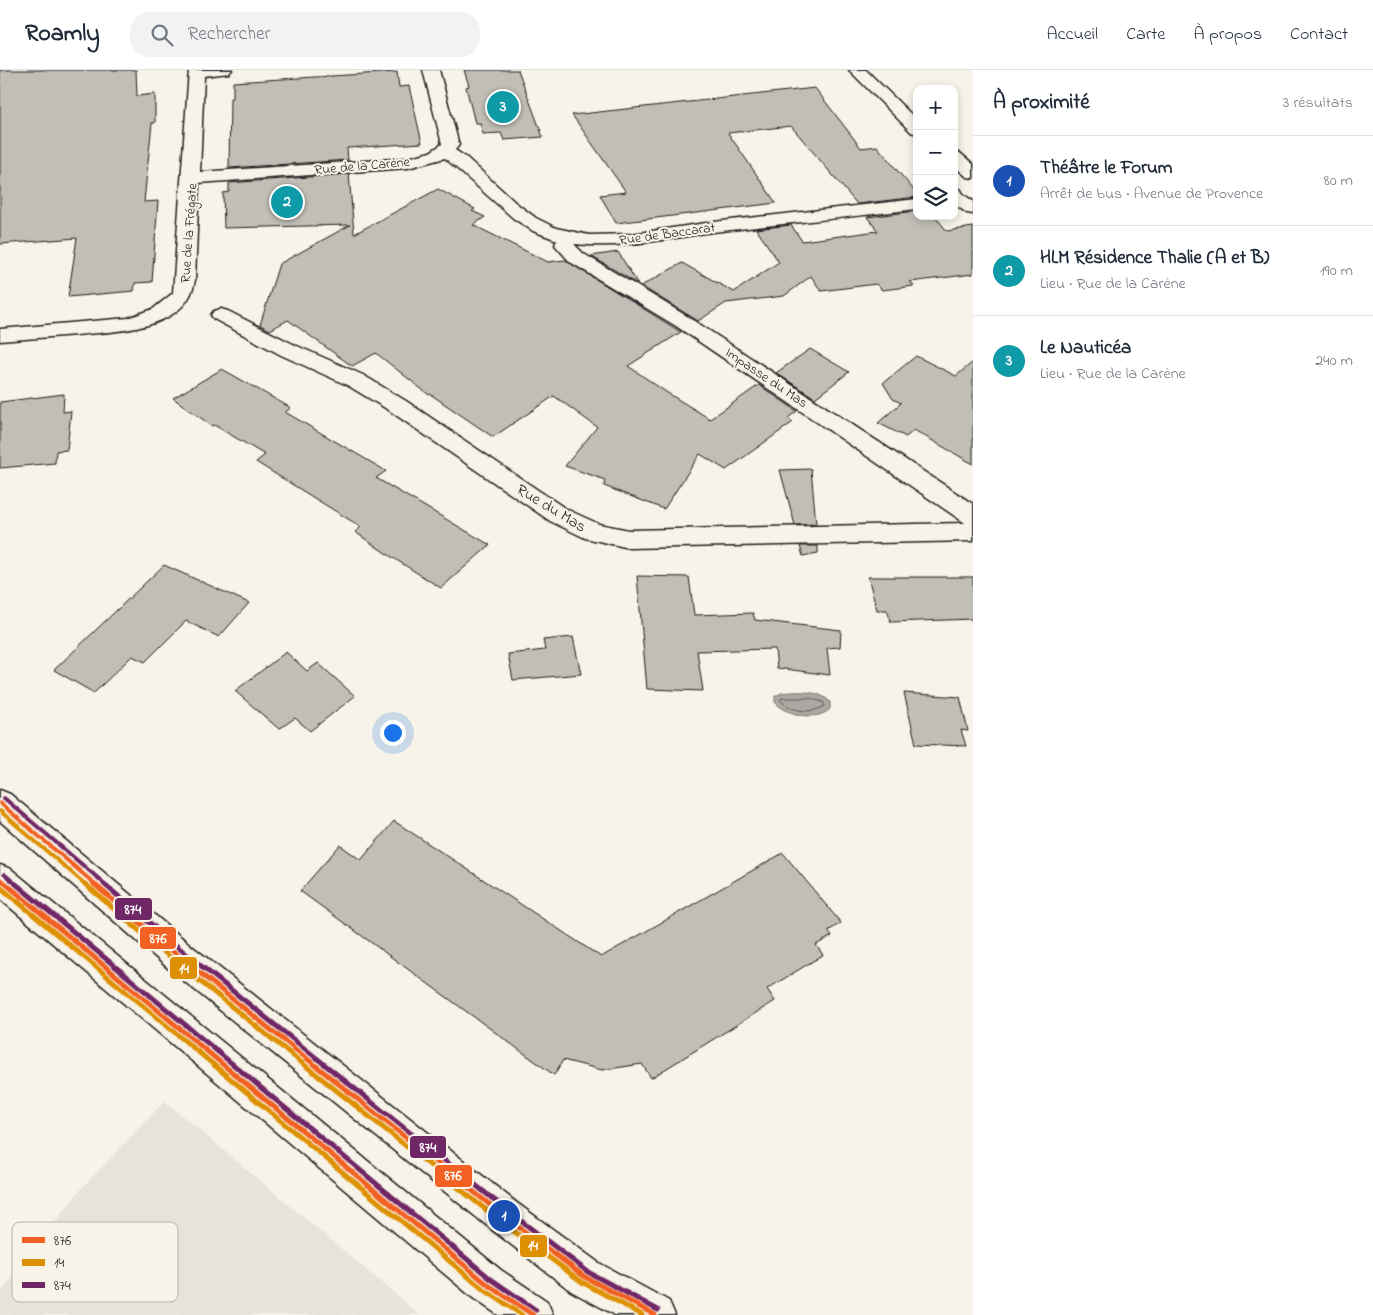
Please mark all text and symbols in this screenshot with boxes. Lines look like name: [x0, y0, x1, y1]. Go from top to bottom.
search box: [130, 12, 480, 57]
text: Roamly: [25, 17, 100, 52]
icon: search: [148, 21, 176, 49]
text: Rechercher: [188, 21, 270, 48]
text: Accueil: [1046, 22, 1098, 48]
text: Carte: [1126, 22, 1165, 48]
text: À propos: [1193, 22, 1262, 48]
text: Contact: [1290, 22, 1348, 48]
map controls: [913, 85, 958, 220]
button: +: [913, 85, 958, 130]
pin: 3: [487, 88, 519, 126]
text: À proximité: [993, 88, 1090, 118]
text: 3 résultats: [1283, 91, 1353, 115]
button: −: [913, 130, 958, 175]
street label: Rue de la Carène: [314, 152, 411, 181]
text: Théâtre le Forum: [1040, 155, 1173, 182]
text: 1: [1006, 169, 1012, 193]
text: 80 m: [1324, 169, 1353, 193]
button: layers: [913, 175, 958, 220]
street label: Rue de la Frégate: [176, 182, 205, 284]
text: Arrêt de bus · Avenue de Provence: [1040, 182, 1263, 206]
pin: 2: [271, 183, 303, 221]
street label: Rue de Baccarat: [618, 217, 717, 252]
text: HLM Résidence Thalie (A et B): [1040, 245, 1269, 272]
text: 2: [1005, 259, 1013, 283]
text: 190 m: [1320, 259, 1353, 283]
text: Lieu · Rue de la Carène: [1040, 272, 1186, 296]
text: Le Nauticéa: [1040, 335, 1131, 362]
street label: Impasse du Mas: [721, 343, 812, 414]
text: 3: [1006, 349, 1012, 373]
text: 240 m: [1315, 349, 1353, 373]
text: Lieu · Rue de la Carène: [1040, 362, 1186, 386]
street label: Rue du Mas: [511, 478, 590, 539]
your location: [380, 720, 406, 746]
line badge: 874: [114, 897, 153, 921]
text: 874: [124, 900, 142, 921]
line badge: 876: [139, 926, 177, 950]
text: 876: [148, 929, 167, 950]
line badge: 14: [169, 956, 198, 980]
text: 14: [179, 959, 189, 980]
line badge: 874: [409, 1135, 447, 1159]
text: 874: [419, 1138, 437, 1159]
line badge: 876: [434, 1164, 473, 1188]
text: 876: [443, 1166, 462, 1187]
pin: 1: [488, 1197, 520, 1235]
legend: [12, 1222, 178, 1302]
text: 876: [54, 1231, 71, 1252]
line badge: 14: [519, 1234, 548, 1258]
text: 14: [528, 1236, 538, 1257]
text: 14: [54, 1253, 64, 1274]
text: 874: [54, 1276, 71, 1297]

